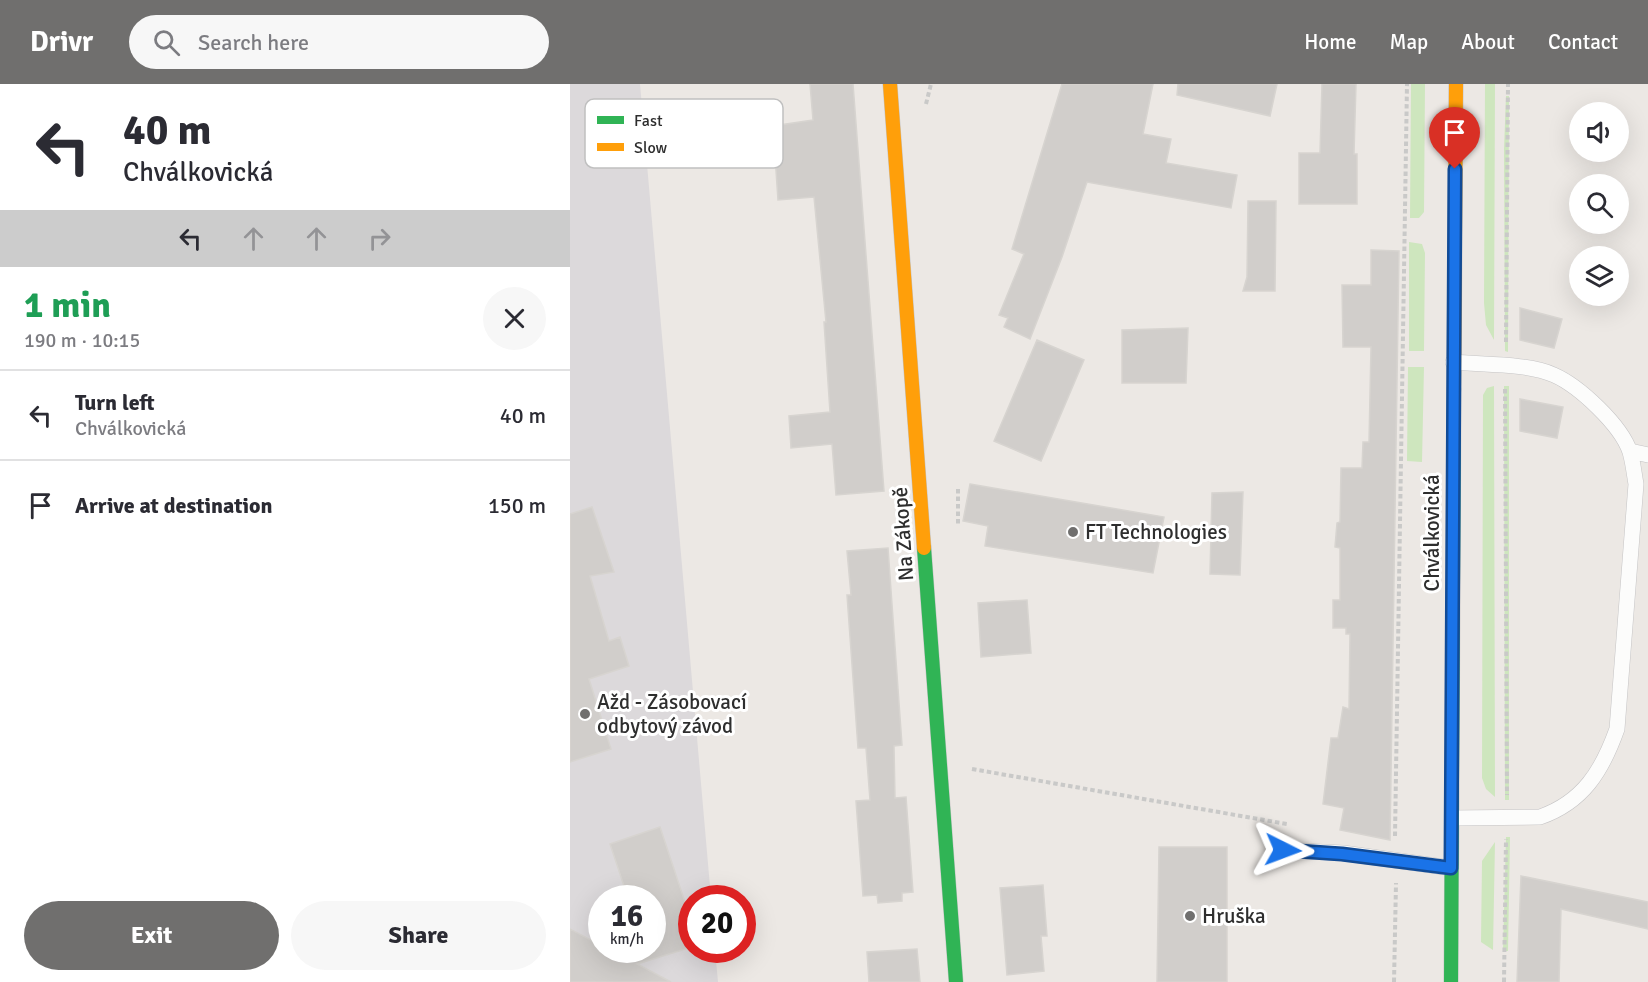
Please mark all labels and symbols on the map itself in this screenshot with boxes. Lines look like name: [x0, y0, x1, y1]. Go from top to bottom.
legend: [585, 99, 783, 168]
pin: [1429, 107, 1480, 169]
text: Fast: [634, 111, 663, 131]
text: Slow: [634, 138, 668, 158]
street label: Chválkovická: [1419, 474, 1445, 592]
street label: Na Zákopě: [887, 486, 919, 582]
place label: FT Technologies: [1085, 519, 1227, 545]
marker: FT Technologies: [1066, 525, 1080, 539]
place label: Ažd - Zásobovací odbytový závod: [597, 689, 747, 739]
marker: Ažd - Zásobovací odbytový závod: [578, 707, 592, 721]
position arrow: [1251, 818, 1315, 882]
speed limit sign: 20: [678, 885, 756, 963]
place label: Hruška: [1202, 903, 1266, 929]
marker: Hruška: [1183, 909, 1197, 923]

